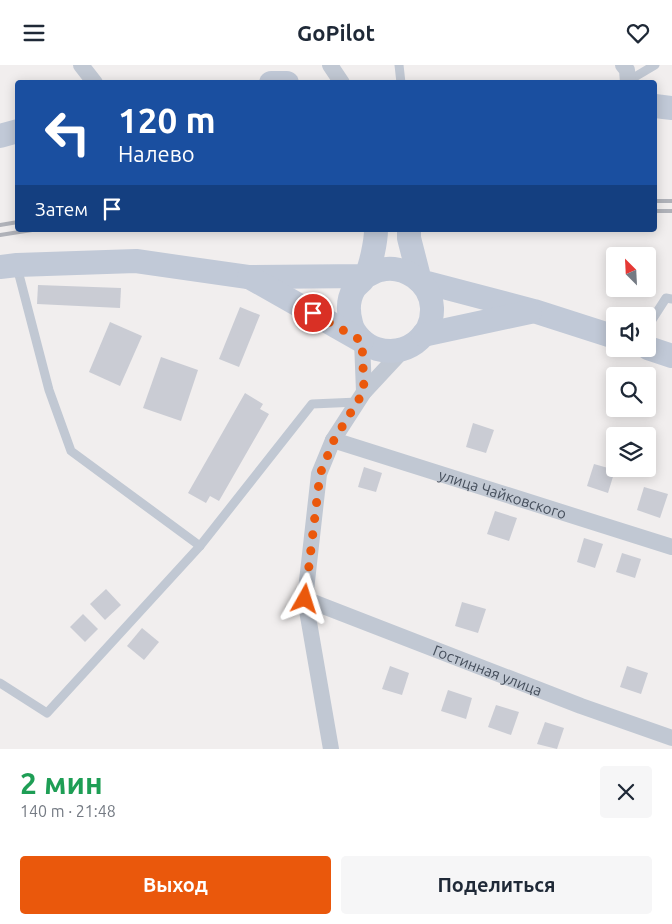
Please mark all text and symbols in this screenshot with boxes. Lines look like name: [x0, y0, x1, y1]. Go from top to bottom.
icon: menu: [20, 19, 48, 47]
icon: heart: [624, 19, 652, 47]
text: GoPilot: [297, 20, 375, 45]
icon: left: [35, 100, 100, 165]
text: 120 m: [118, 100, 216, 140]
text: Налево: [118, 141, 195, 166]
icon: arrive: [98, 195, 126, 223]
text: Затем: [35, 198, 88, 220]
north arrow: [606, 247, 656, 297]
map controls: [606, 247, 656, 477]
pin: [292, 292, 334, 334]
icon: arrive: [299, 299, 327, 327]
button: sound: [606, 307, 656, 357]
button: search: [606, 367, 656, 417]
button: layers: [606, 427, 656, 477]
street label: улица Чайковского: [437, 465, 569, 522]
position arrow: [278, 572, 330, 624]
street label: Гостинная улица: [431, 641, 545, 699]
text: 2 мин: [20, 766, 103, 800]
button: close: [600, 766, 652, 818]
text: 140 m · 21:48: [20, 802, 116, 820]
button: Выход: [20, 856, 331, 914]
button: Поделиться: [341, 856, 652, 914]

